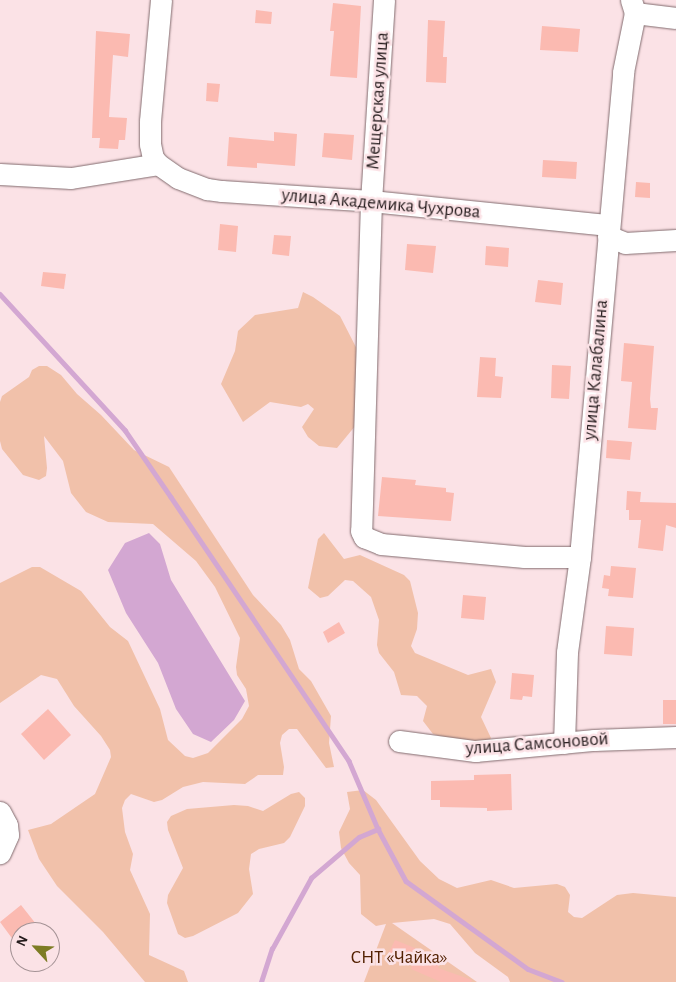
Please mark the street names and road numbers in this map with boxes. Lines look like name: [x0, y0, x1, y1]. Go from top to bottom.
street label: Мещерская улица: [362, 31, 394, 171]
street label: улица Академика Чухрова: [281, 184, 481, 224]
street label: улица Калабалина: [579, 299, 613, 441]
street label: улица Самсоновой: [465, 728, 609, 760]

